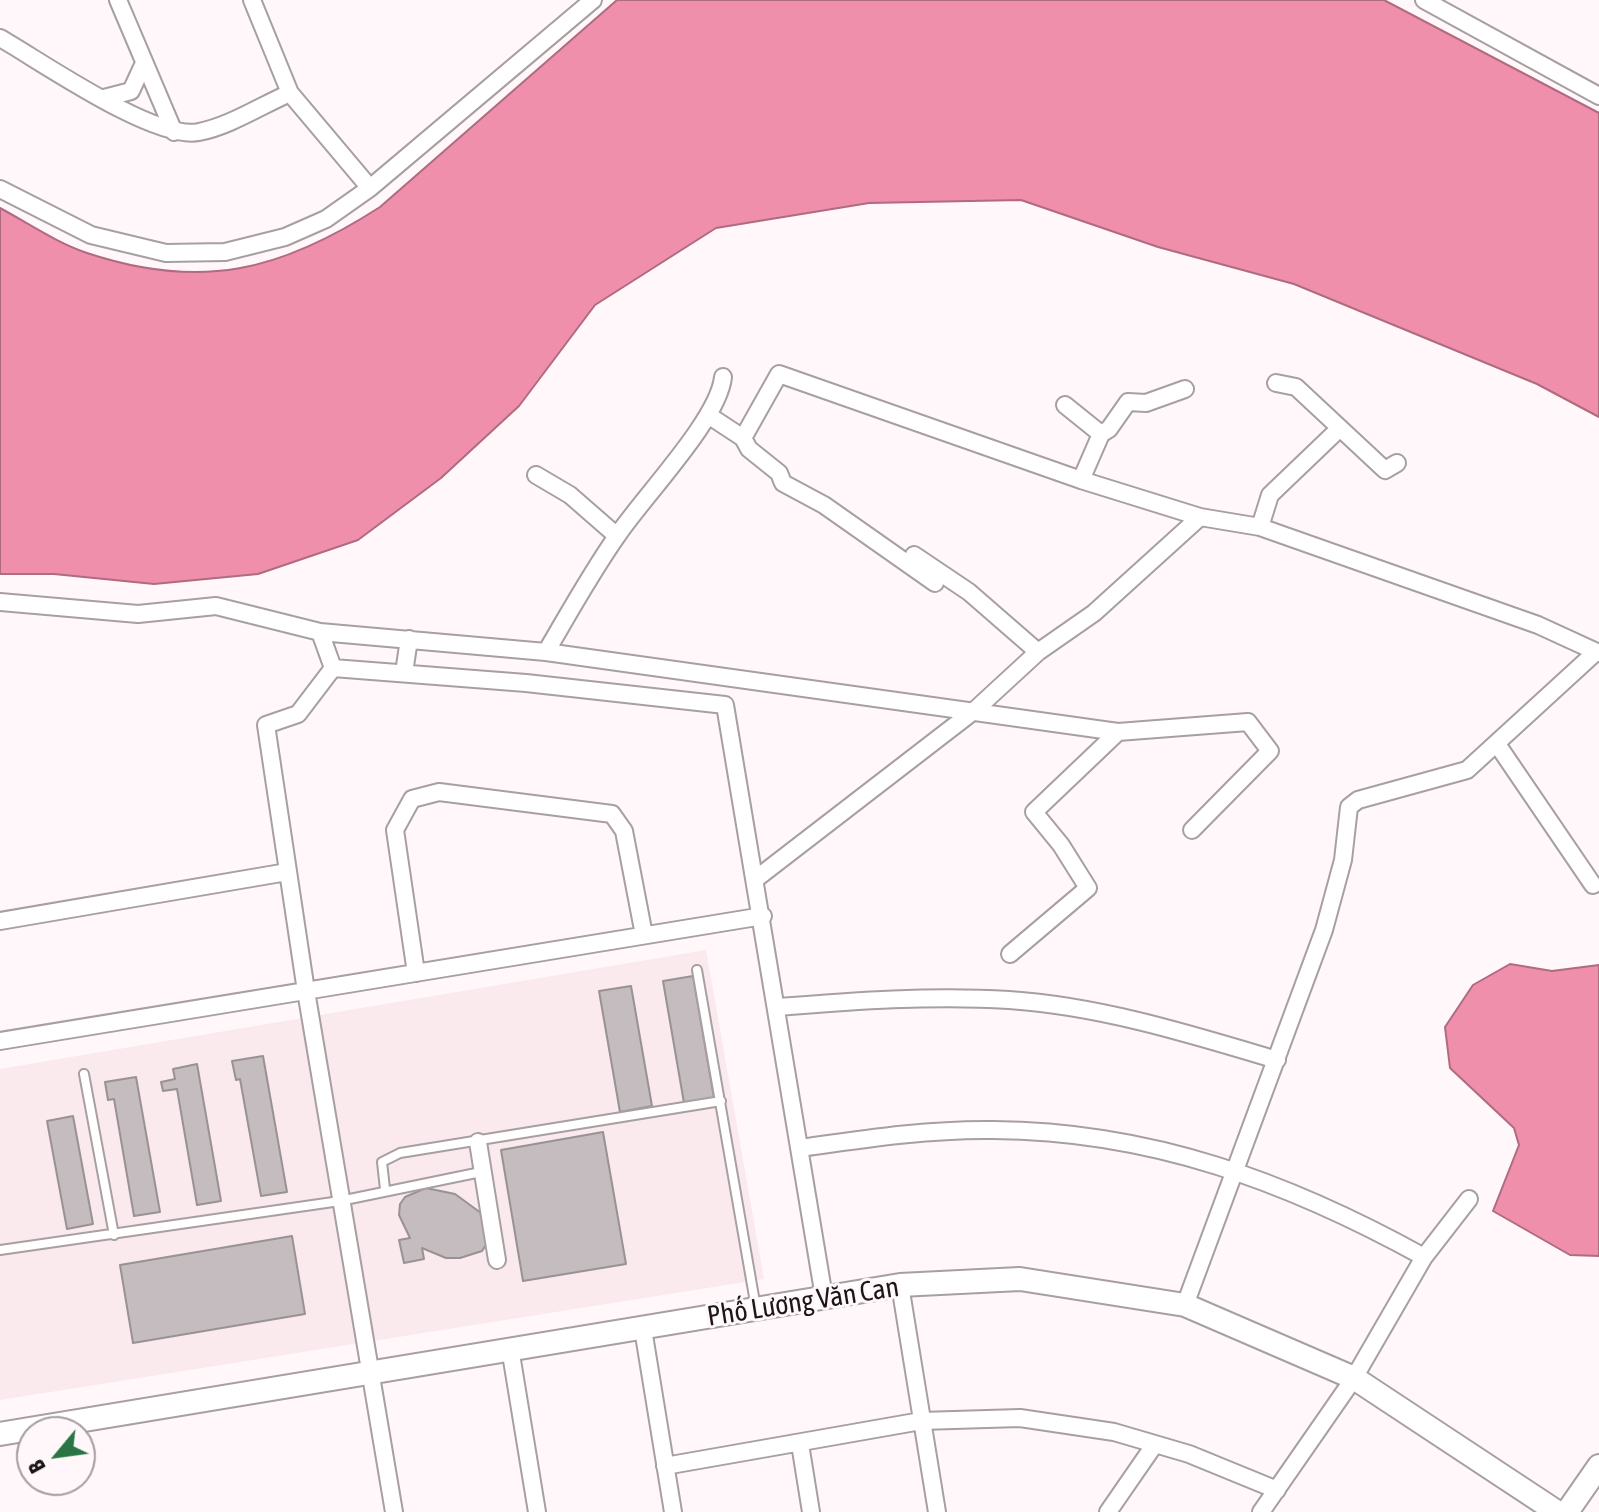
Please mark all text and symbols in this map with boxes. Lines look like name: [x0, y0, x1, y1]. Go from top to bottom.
street label: Phố Lương Văn Can: [705, 1270, 901, 1334]
north arrow: [16, 1416, 96, 1496]
text: B: [23, 1456, 51, 1478]

